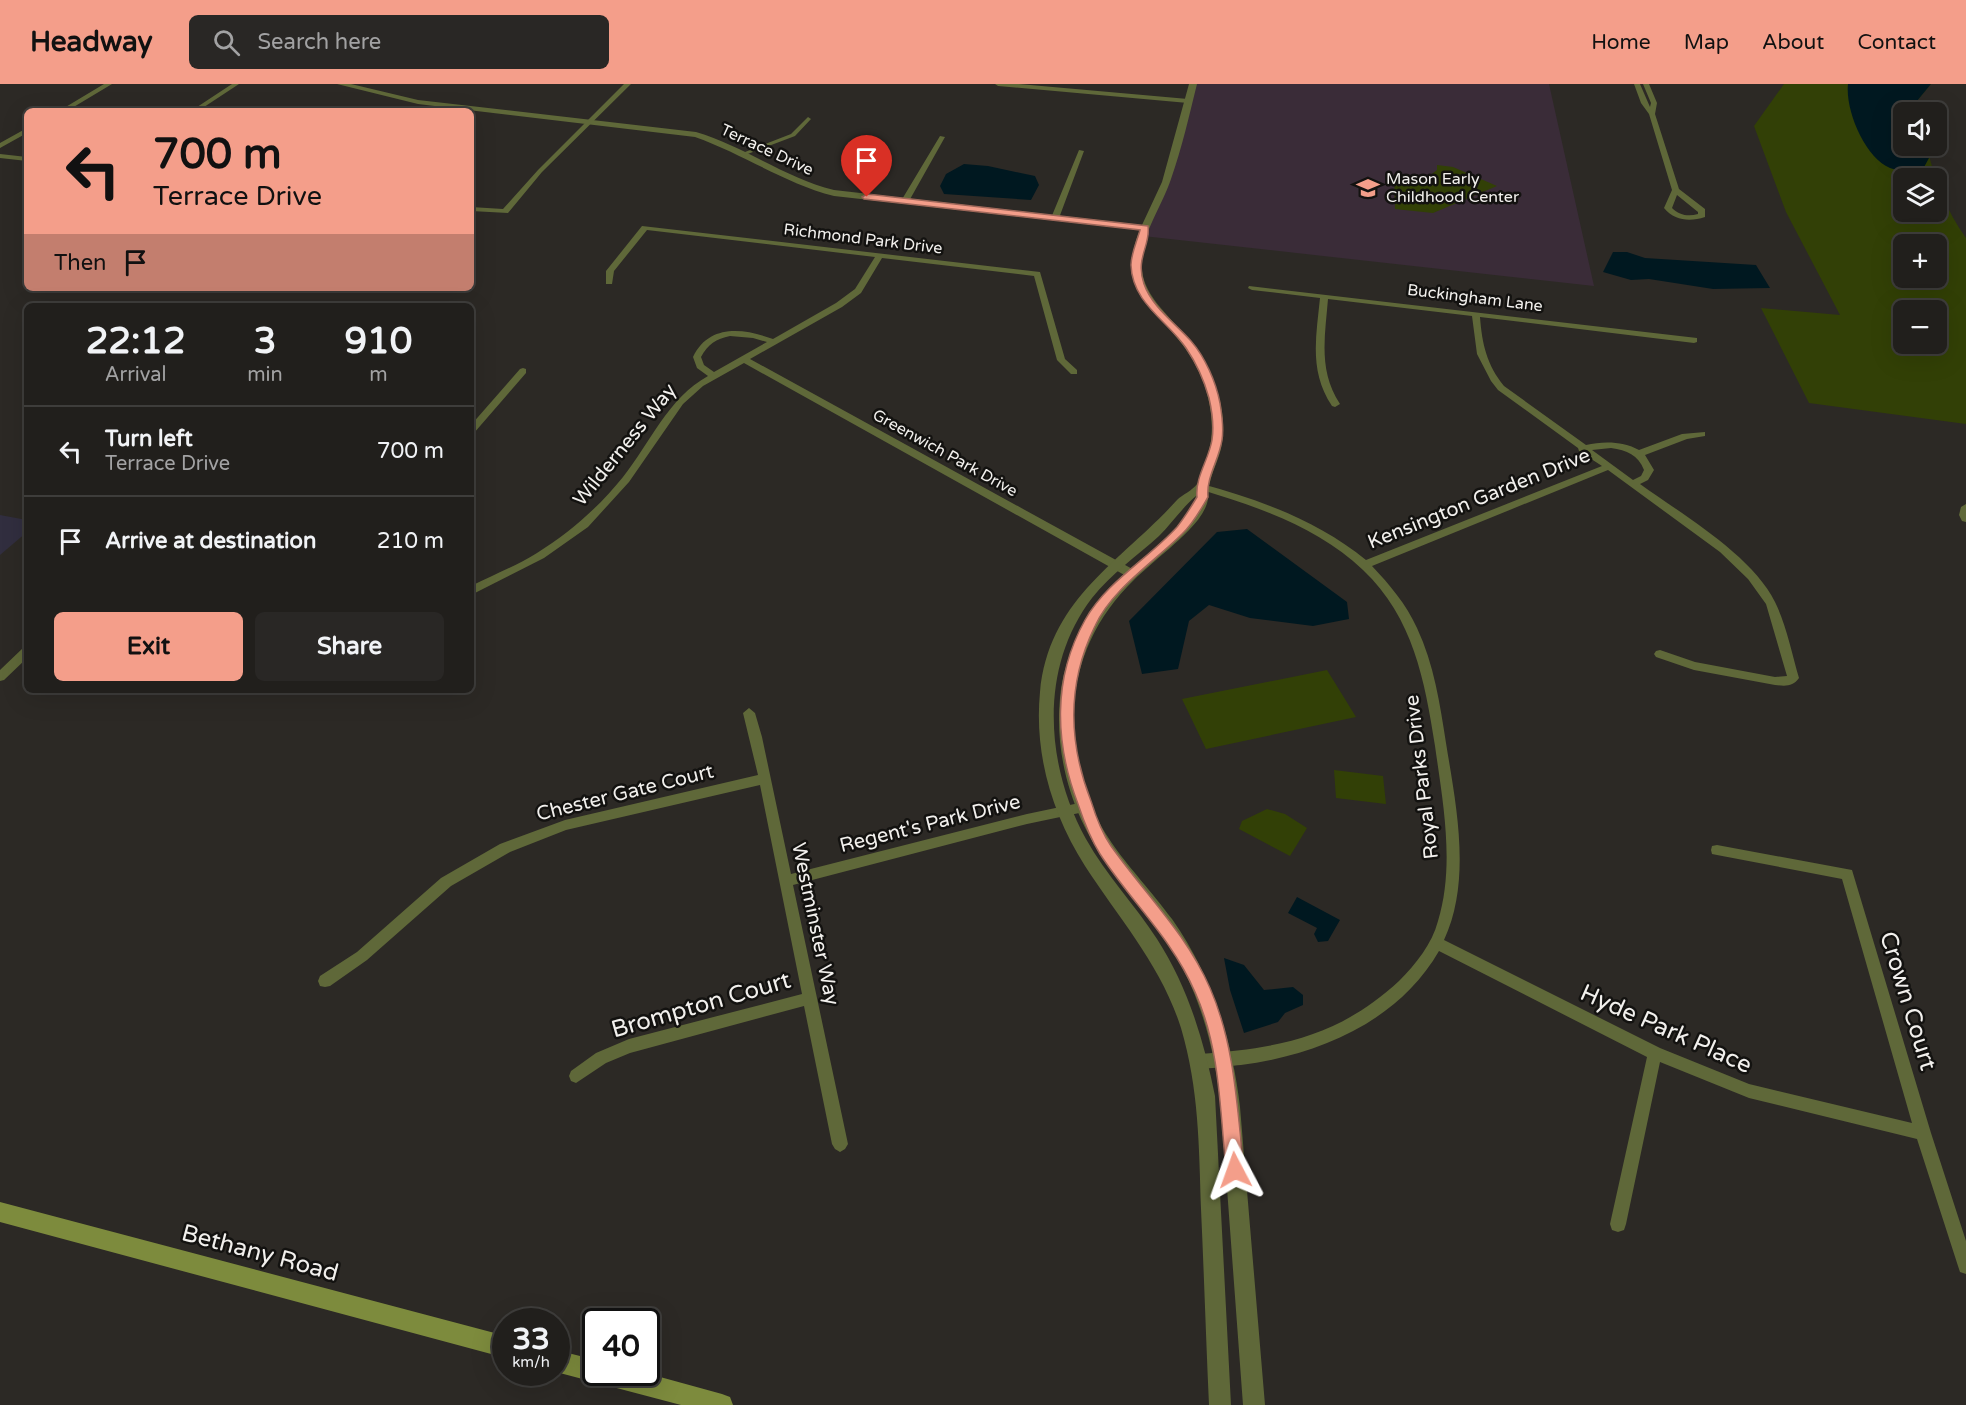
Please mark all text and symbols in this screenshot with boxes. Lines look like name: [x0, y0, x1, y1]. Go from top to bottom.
search box: [189, 15, 609, 69]
text: Headway: [30, 25, 153, 59]
icon: search: [210, 26, 243, 59]
text: Search here: [258, 29, 381, 55]
text: Home: [1591, 30, 1651, 55]
text: Map: [1684, 30, 1729, 55]
text: About: [1762, 30, 1824, 55]
text: Contact: [1857, 30, 1936, 55]
map controls: [1893, 102, 1947, 354]
button: sound: [1893, 102, 1947, 156]
street label: Terrace Drive: [717, 120, 817, 180]
text: 700 m: [153, 129, 282, 180]
icon: left: [54, 132, 132, 210]
pin: [841, 135, 892, 197]
icon: arrive: [850, 144, 883, 177]
button: layers: [1893, 168, 1947, 222]
place label: Mason Early Childhood Center: [1386, 169, 1520, 207]
school or university icon: Mason Early Childhood Center: [1355, 175, 1381, 201]
text: Terrace Drive: [153, 180, 322, 213]
street label: Richmond Park Drive: [782, 219, 944, 259]
button: +: [1893, 234, 1947, 288]
icon: arrive: [119, 246, 152, 279]
text: Then: [54, 250, 107, 276]
street label: Buckingham Lane: [1406, 280, 1544, 316]
button: −: [1893, 300, 1947, 354]
text: 22:12: [86, 320, 186, 363]
text: 3: [254, 320, 276, 363]
text: 910: [344, 320, 412, 363]
text: Arrival: [105, 363, 167, 387]
text: min: [247, 363, 283, 387]
text: m: [369, 363, 388, 387]
street label: Wilderness Way: [568, 379, 682, 511]
street label: Greenwich Park Drive: [869, 405, 1021, 501]
text: Turn left: [105, 426, 193, 452]
icon: left: [54, 435, 87, 468]
text: 700 m: [377, 438, 444, 464]
street label: Kensington Garden Drive: [1364, 443, 1594, 555]
text: Terrace Drive: [105, 452, 230, 476]
icon: arrive: [54, 525, 87, 558]
text: Arrive at destination: [105, 528, 316, 554]
text: 210 m: [377, 528, 444, 554]
button: Exit: [54, 612, 243, 681]
button: Share: [255, 612, 444, 681]
street label: Royal Parks Drive: [1400, 694, 1444, 860]
street label: Chester Gate Court: [534, 759, 717, 827]
street label: Regent's Park Drive: [837, 790, 1023, 858]
street label: Westminster Way: [786, 840, 844, 1008]
street label: Crown Court: [1873, 928, 1943, 1074]
street label: Brompton Court: [608, 966, 794, 1044]
street label: Hyde Park Place: [1576, 978, 1756, 1080]
position arrow: [1203, 1138, 1267, 1202]
street label: Bethany Road: [178, 1218, 342, 1288]
speed limit sign: 40: [582, 1308, 660, 1386]
text: 33: [512, 1321, 550, 1358]
text: km/h: [512, 1353, 550, 1371]

